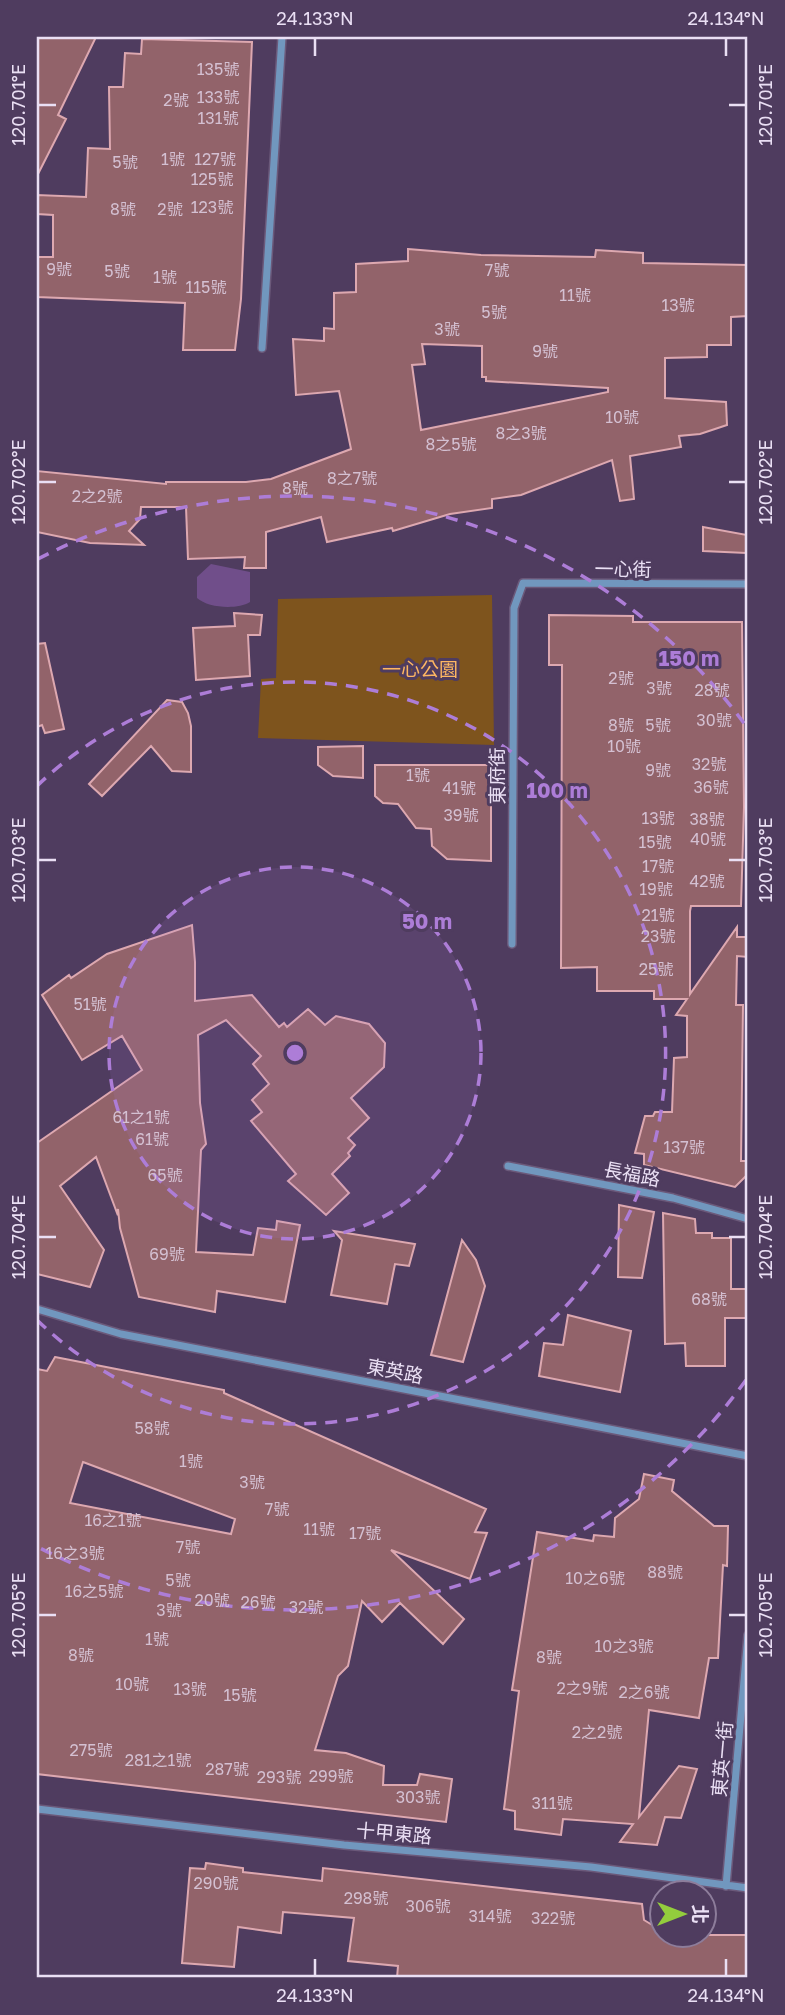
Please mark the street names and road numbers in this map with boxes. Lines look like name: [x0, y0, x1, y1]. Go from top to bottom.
street label: 一心街: [594, 557, 652, 580]
street label: 東府街: [485, 747, 508, 805]
street label: 長福路: [602, 1157, 662, 1190]
street label: 東英路: [365, 1354, 425, 1387]
street label: 東英一街: [707, 1720, 736, 1798]
street label: 十甲東路: [355, 1818, 433, 1847]

